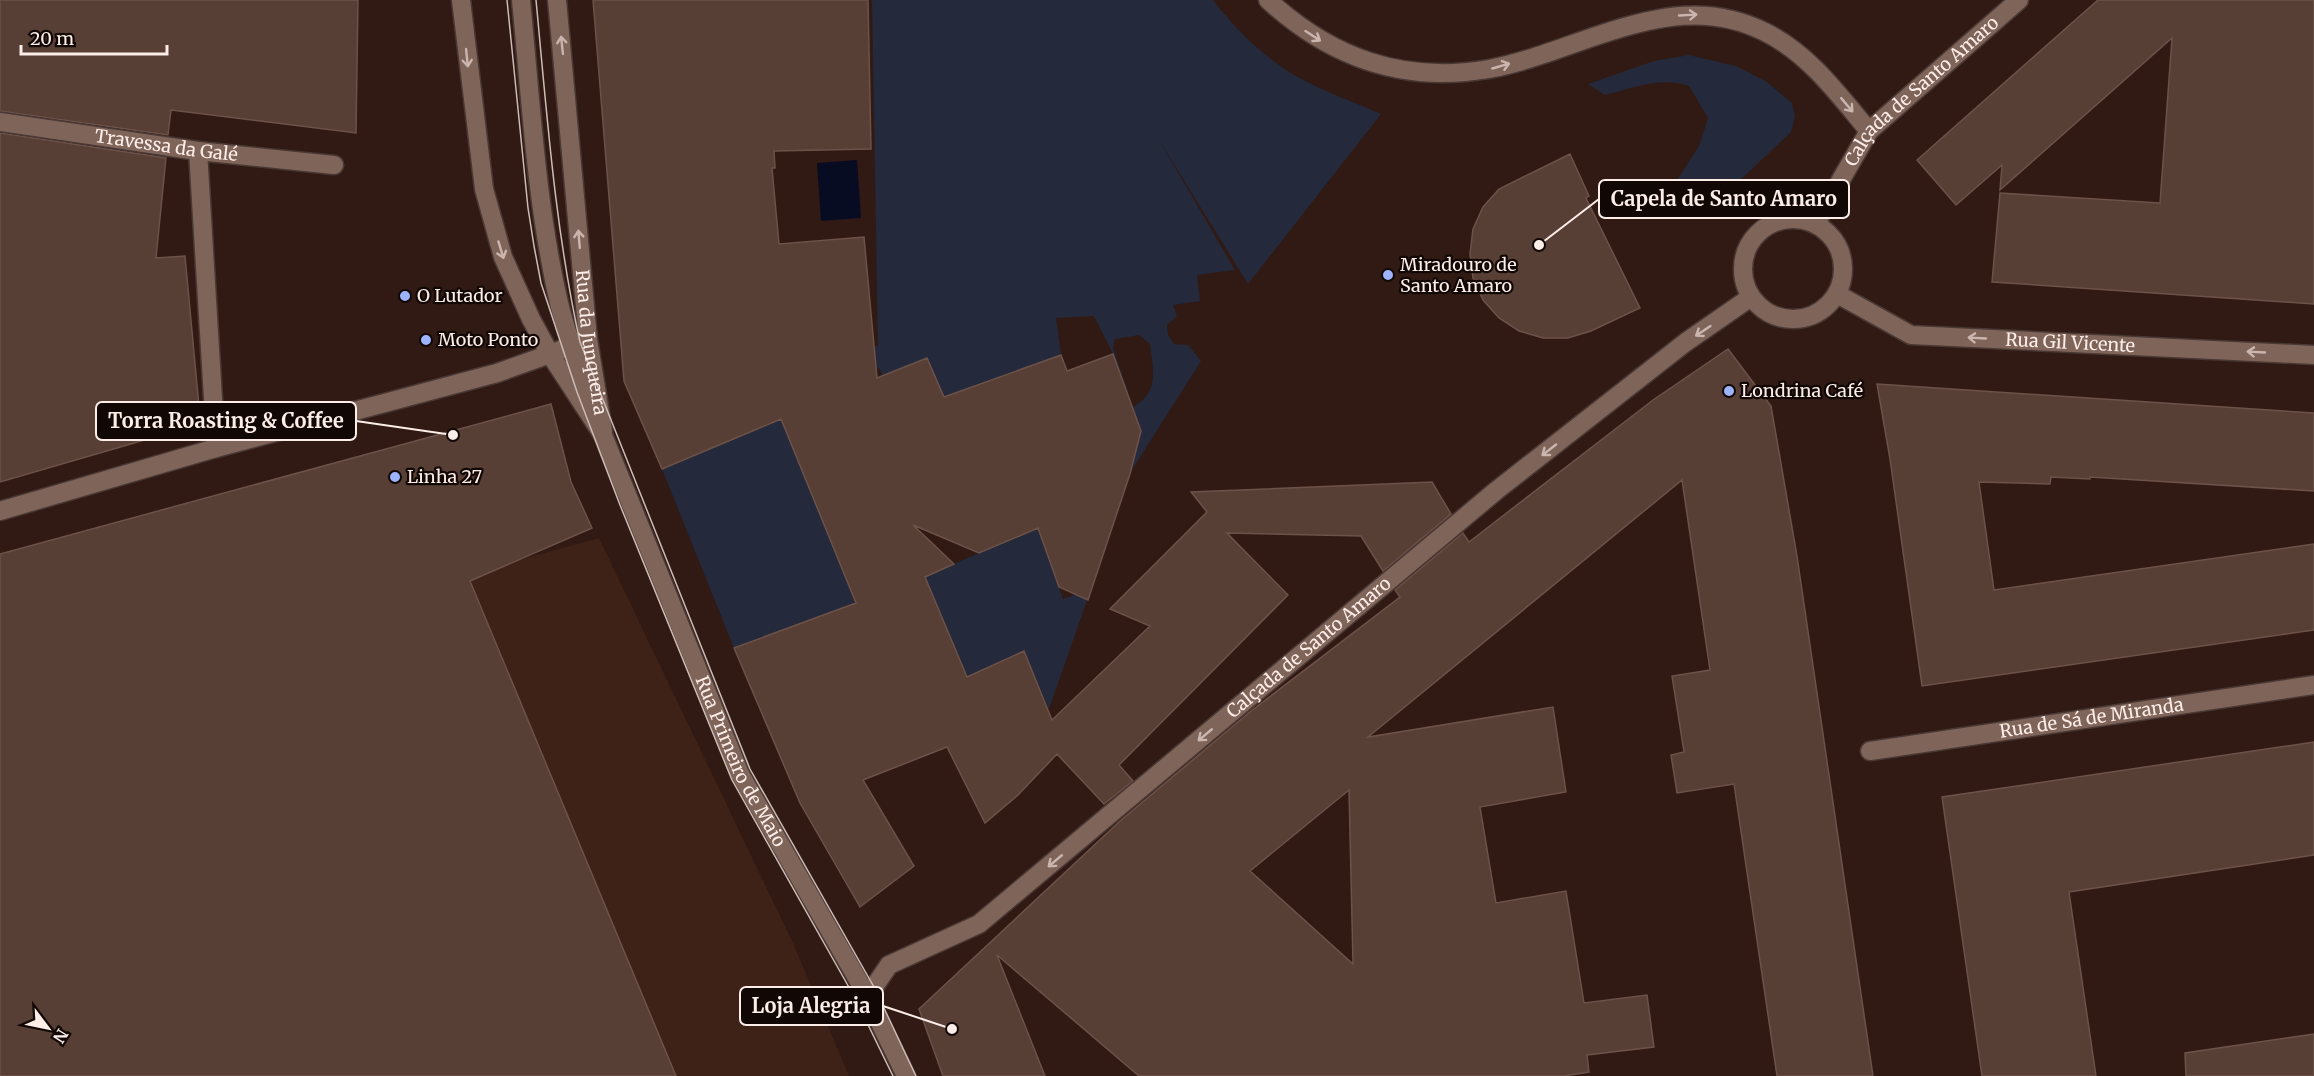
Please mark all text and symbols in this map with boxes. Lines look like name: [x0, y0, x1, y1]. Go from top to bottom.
one-way arrow: [1678, 10, 1698, 21]
street label: Calçada de Santo Amaro: [1839, 11, 2003, 170]
scale bar: [21, 18, 166, 56]
text: 20 m: [30, 27, 74, 50]
one-way arrow: [1305, 30, 1321, 42]
one-way arrow: [556, 36, 567, 55]
one-way arrow: [462, 48, 473, 68]
one-way arrow: [1491, 60, 1510, 71]
one-way arrow: [1840, 97, 1854, 112]
street label: Travessa da Galé: [93, 124, 239, 166]
callout: Capela de Santo Amaro: [1599, 180, 1849, 218]
text: Capela de Santo Amaro: [1611, 186, 1837, 211]
one-way arrow: [573, 230, 584, 250]
one-way arrow: [496, 240, 507, 259]
place label: Miradouro de Santo Amaro: [1400, 253, 1517, 297]
marker: Miradouro de Santo Amaro: [1381, 268, 1395, 282]
street label: Rua da Junqueira: [571, 269, 612, 417]
place label: O Lutador: [417, 284, 503, 307]
marker: O Lutador: [398, 289, 412, 303]
one-way arrow: [1695, 325, 1712, 337]
place label: Moto Ponto: [438, 328, 538, 351]
street label: Rua Gil Vicente: [2005, 328, 2136, 357]
one-way arrow: [1967, 332, 1987, 343]
marker: Moto Ponto: [419, 333, 433, 347]
one-way arrow: [2246, 347, 2266, 358]
place label: Londrina Café: [1741, 379, 1863, 402]
marker: Londrina Café: [1722, 384, 1736, 398]
callout: Torra Roasting & Coffee: [96, 402, 356, 440]
text: Torra Roasting & Coffee: [108, 408, 344, 433]
one-way arrow: [1541, 443, 1557, 456]
place label: Linha 27: [407, 465, 482, 488]
marker: Linha 27: [388, 470, 402, 484]
street label: Calçada de Santo Amaro: [1221, 572, 1395, 723]
street label: Rua Primeiro de Maio: [691, 672, 791, 851]
street label: Rua de Sá de Miranda: [1998, 692, 2185, 743]
one-way arrow: [1197, 729, 1213, 742]
one-way arrow: [1047, 854, 1063, 867]
callout: Loja Alegria: [740, 987, 883, 1025]
text: Loja Alegria: [752, 993, 870, 1018]
north arrow: [18, 998, 78, 1058]
text: N: [49, 1025, 73, 1047]

